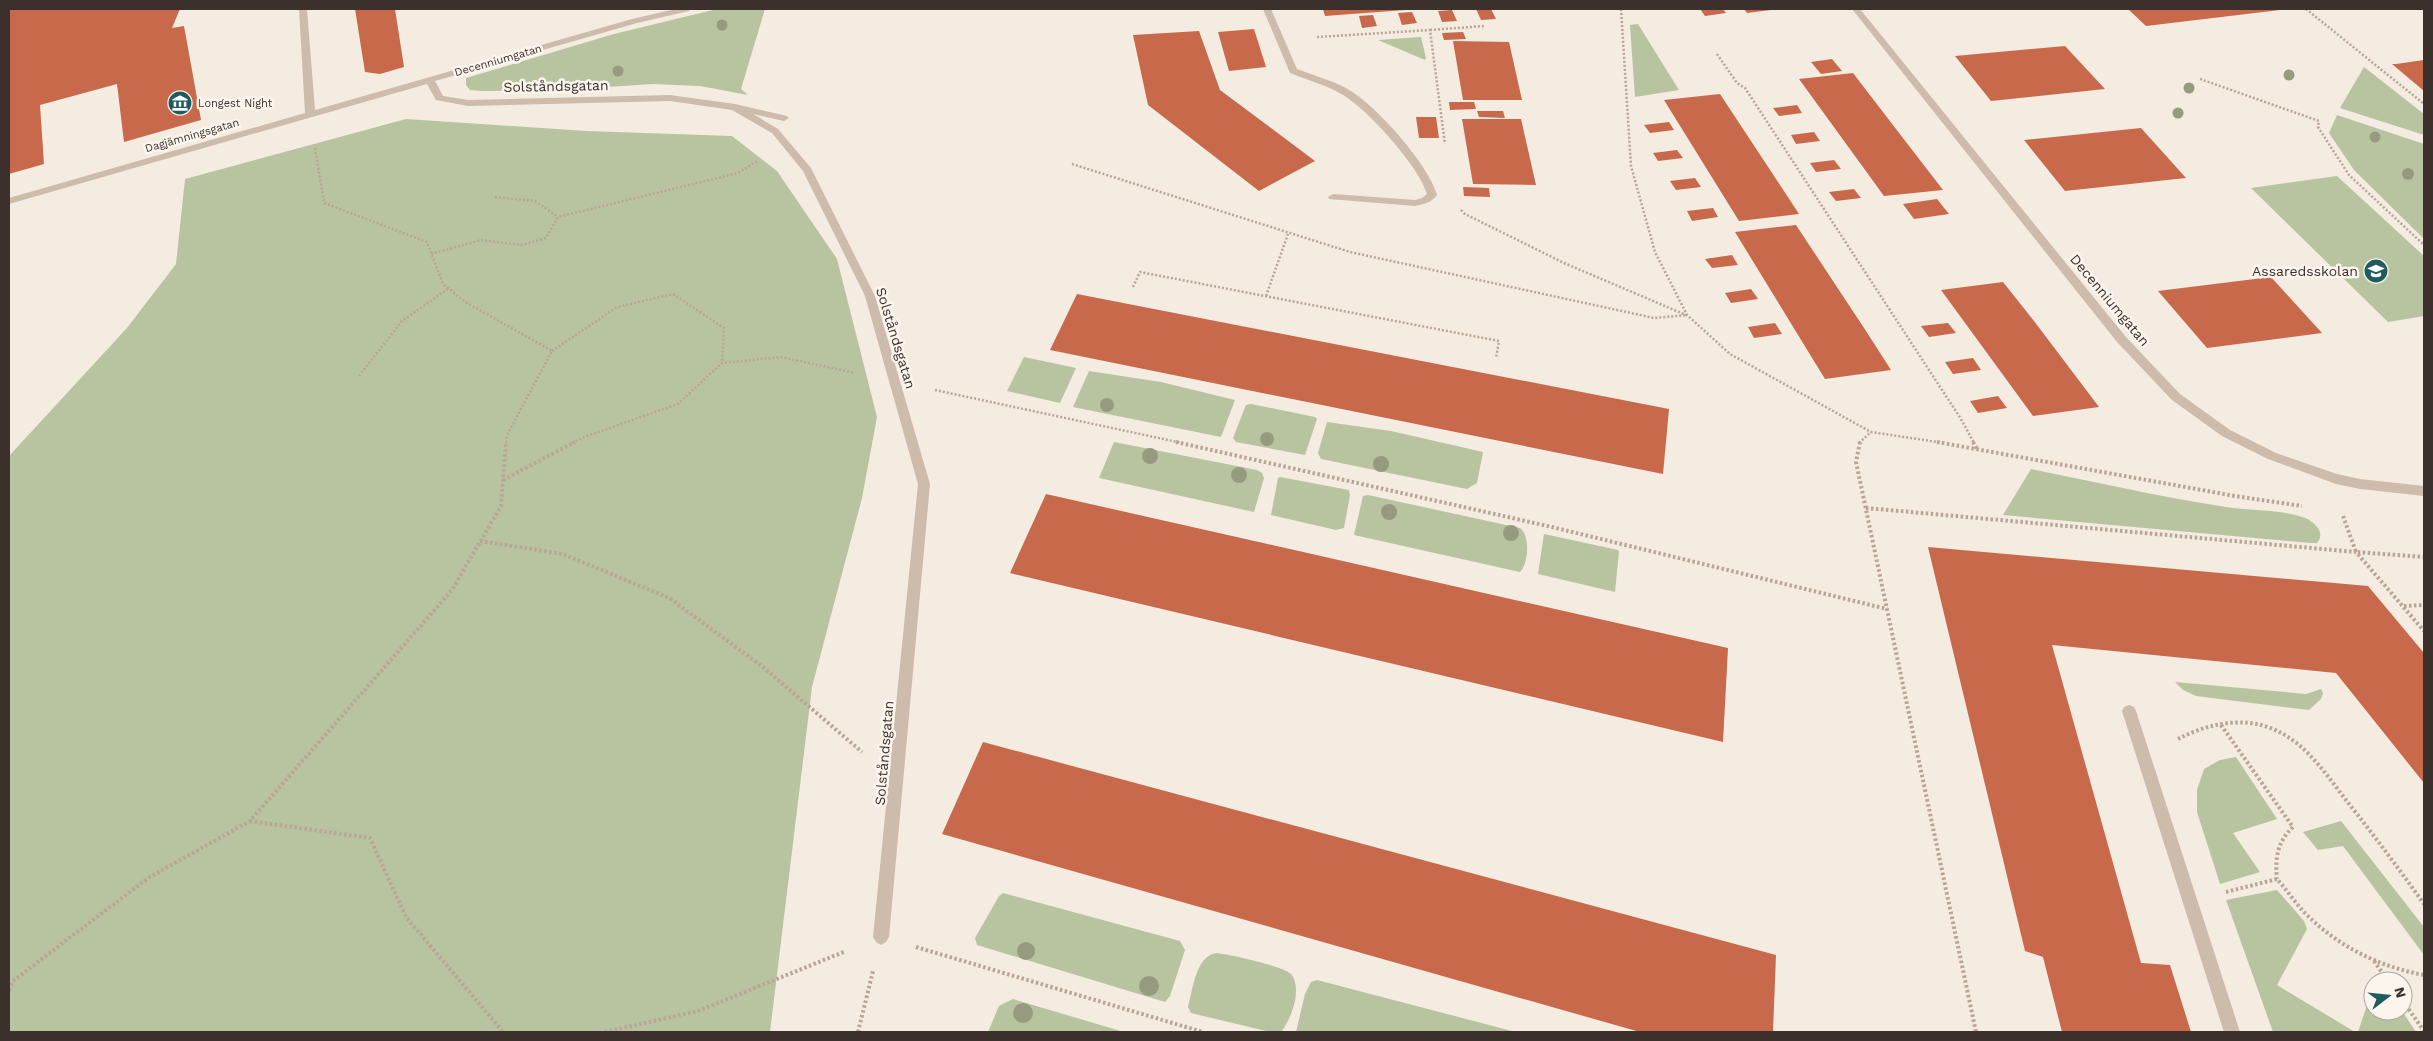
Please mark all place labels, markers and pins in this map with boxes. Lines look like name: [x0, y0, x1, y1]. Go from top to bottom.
museum icon: Longest Night: [167, 90, 193, 116]
place label: Longest Night: [198, 97, 273, 110]
school or university icon: Assaredsskolan: [2363, 258, 2389, 284]
place label: Assaredsskolan: [2252, 263, 2358, 279]

